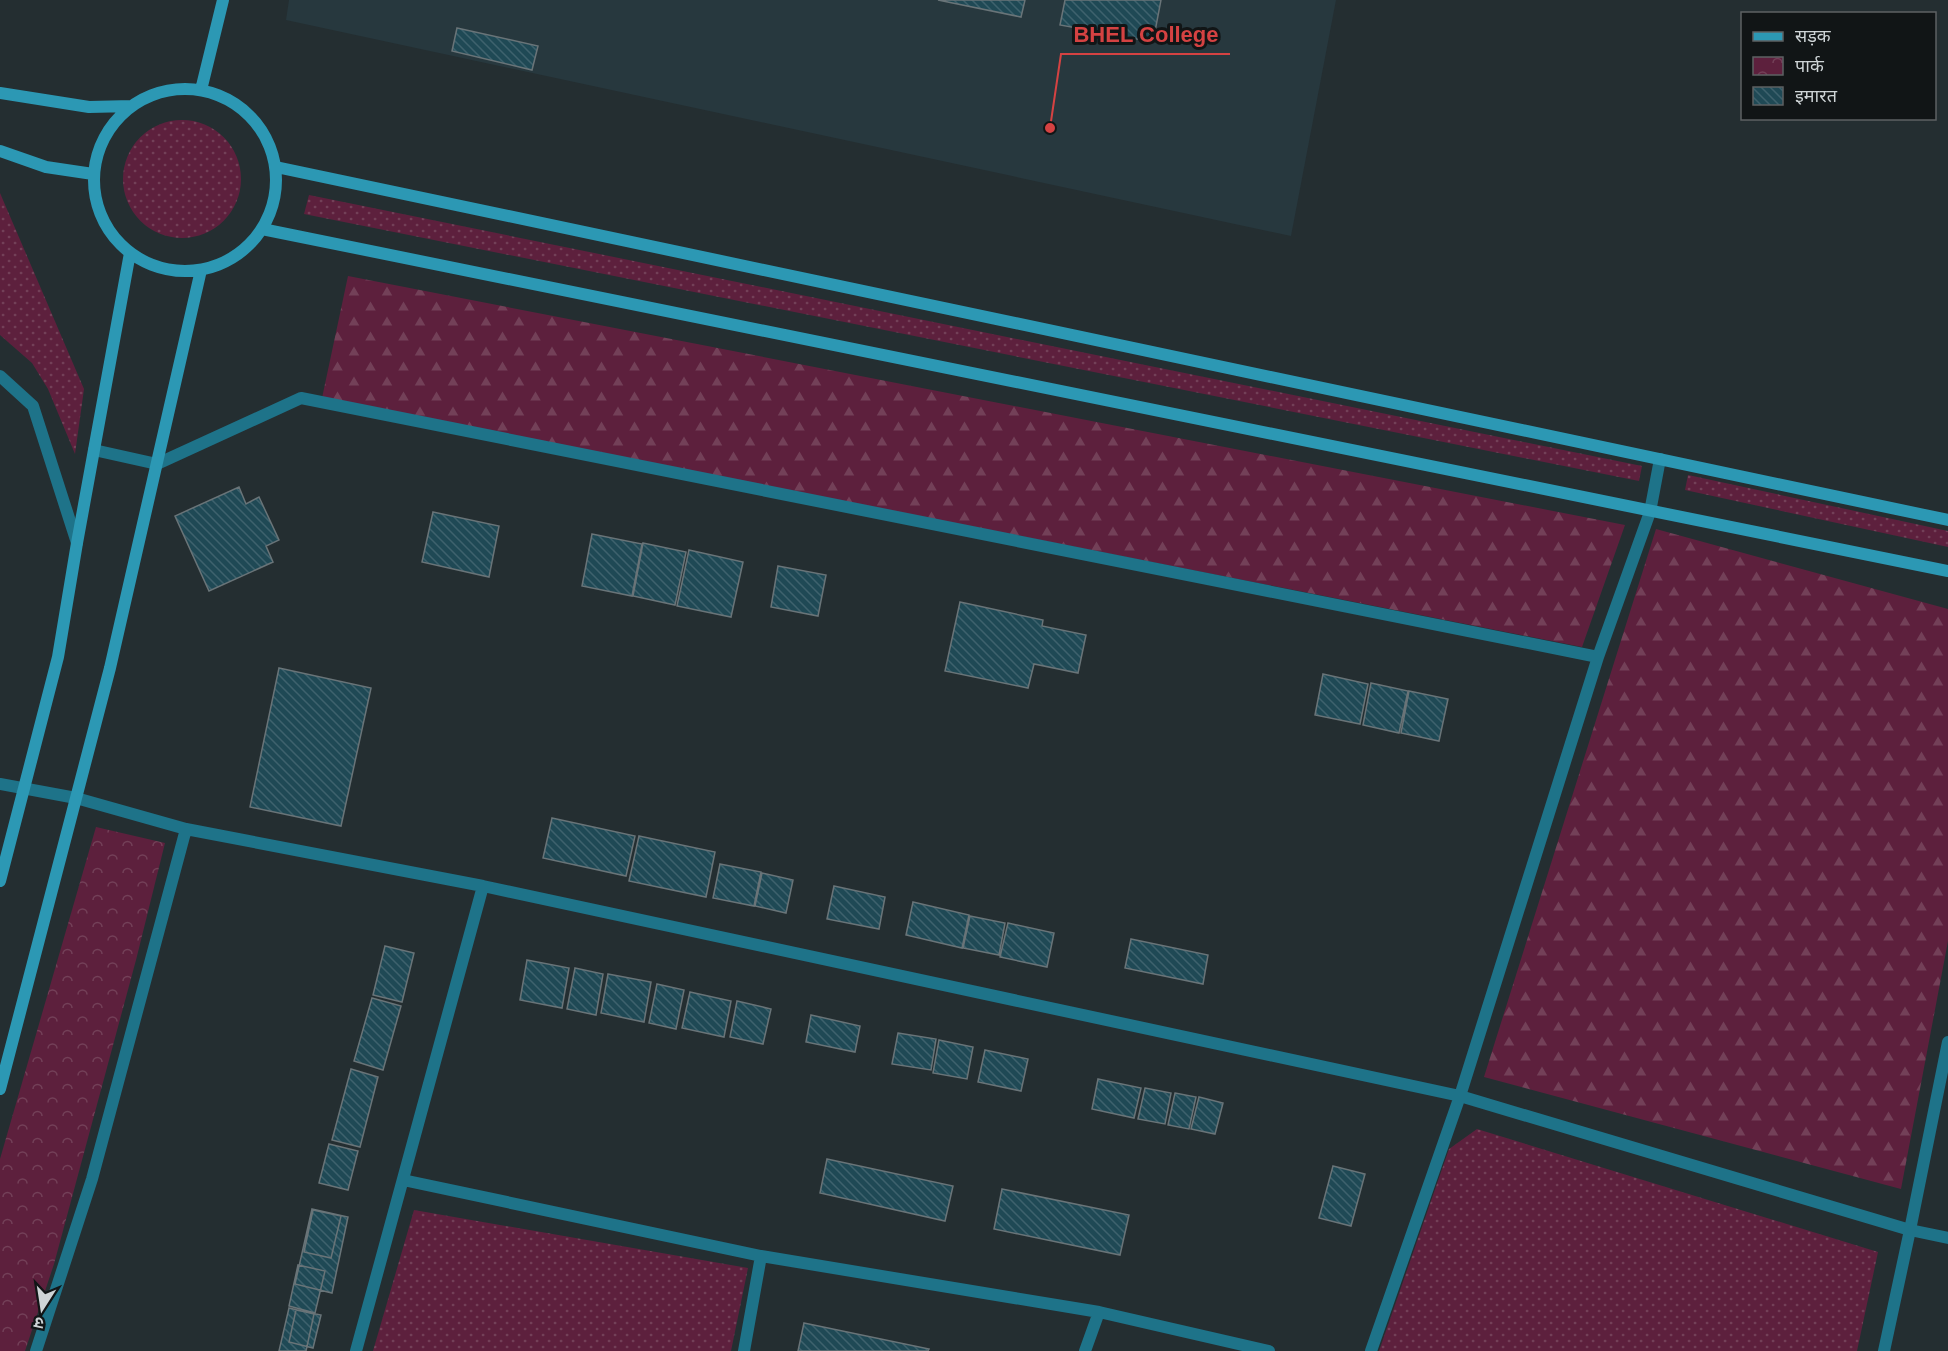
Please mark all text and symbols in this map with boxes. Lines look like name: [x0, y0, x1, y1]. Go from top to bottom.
legend: [1741, 12, 1936, 120]
callout: BHEL College: [1061, 14, 1230, 54]
text: BHEL College: [1073, 22, 1219, 47]
text: सड़क: [1795, 26, 1832, 46]
text: पार्क: [1795, 55, 1825, 76]
text: इमारत: [1795, 86, 1838, 106]
north arrow: [12, 1279, 72, 1339]
text: उ: [32, 1314, 45, 1332]

